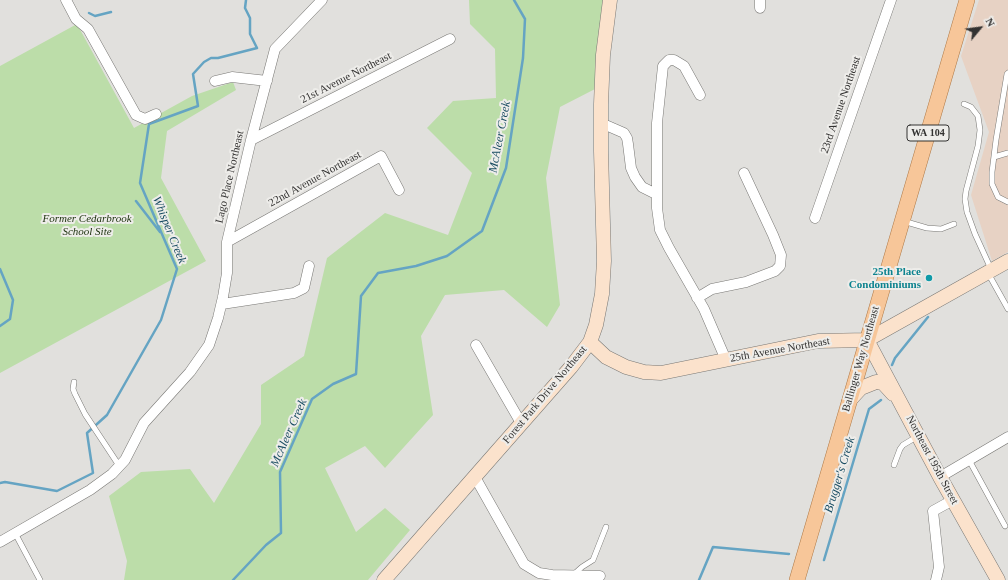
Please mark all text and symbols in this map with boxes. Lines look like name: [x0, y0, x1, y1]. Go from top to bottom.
north arrow: [960, 8, 1000, 48]
text: N: [983, 16, 998, 29]
street label: 21st Avenue Northeast: [298, 49, 394, 107]
street label: 23rd Avenue Northeast: [818, 55, 864, 155]
water label: McAleer Creek: [486, 100, 514, 174]
road number: WA 104: [907, 125, 949, 141]
street label: Lago Place Northeast: [213, 129, 247, 225]
street label: 22nd Avenue Northeast: [266, 148, 364, 210]
water label: Whisper Creek: [149, 194, 189, 266]
park label: Former Cedarbrook School Site: [42, 212, 132, 238]
place label: 25th Place Condominiums: [849, 265, 921, 291]
marker: 25th Place Condominiums: [924, 273, 934, 283]
street label: Ballinger Way Northeast: [840, 305, 882, 413]
street label: 25th Avenue Northeast: [729, 335, 831, 365]
street label: Forest Park Drive Northeast: [500, 343, 590, 447]
water label: McAleer Creek: [268, 397, 310, 469]
street label: Northeast 195th Street: [903, 413, 961, 507]
water label: Brugger's Creek: [822, 435, 858, 515]

